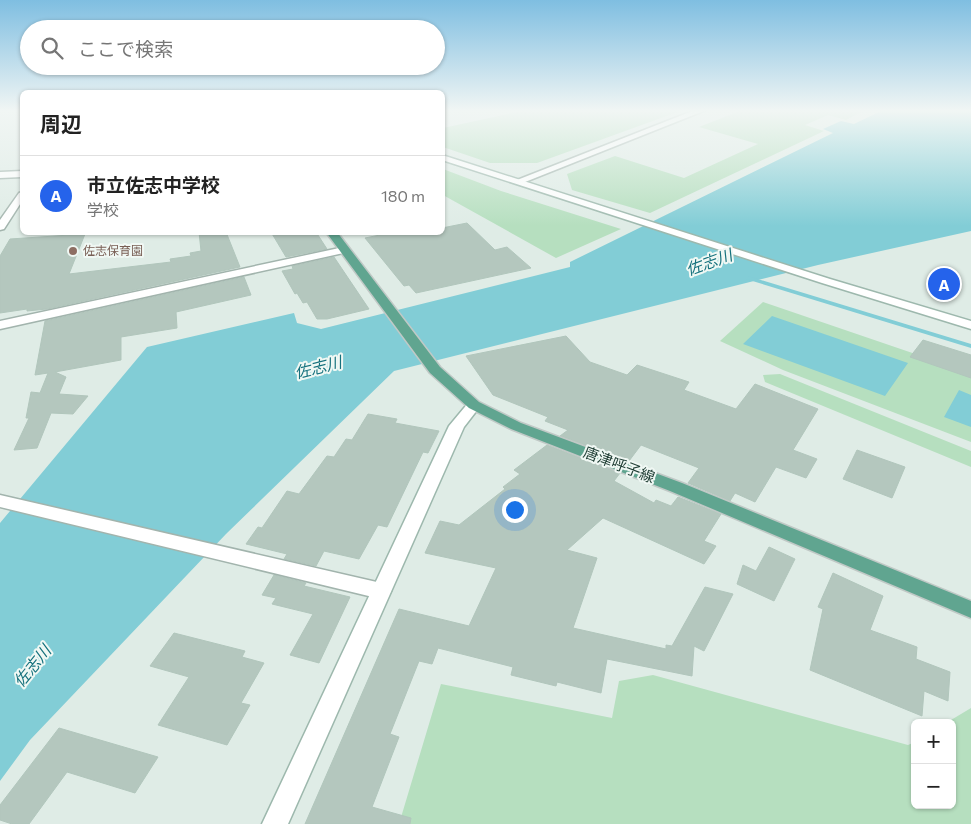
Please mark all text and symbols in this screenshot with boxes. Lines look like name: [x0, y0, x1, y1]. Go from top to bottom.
search box: [20, 20, 445, 75]
icon: search: [38, 34, 66, 62]
text: ここで検索: [78, 37, 173, 60]
text: 周辺: [40, 111, 82, 136]
text: 市立佐志中学校: [87, 173, 220, 196]
text: A: [50, 186, 62, 205]
text: 180 m: [381, 186, 425, 205]
text: 学校: [87, 200, 119, 219]
place label: 佐志保育園: [83, 243, 143, 257]
water label: 佐志川: [683, 244, 737, 279]
marker: 佐志保育園: [67, 245, 79, 257]
pin: A: [928, 265, 960, 303]
water label: 佐志川: [292, 351, 345, 382]
street label: 唐津呼子線: [581, 442, 658, 486]
your location: [502, 497, 528, 523]
water label: 佐志川: [9, 640, 55, 690]
map controls: [911, 719, 956, 809]
button: +: [911, 719, 956, 764]
button: −: [911, 764, 956, 809]

